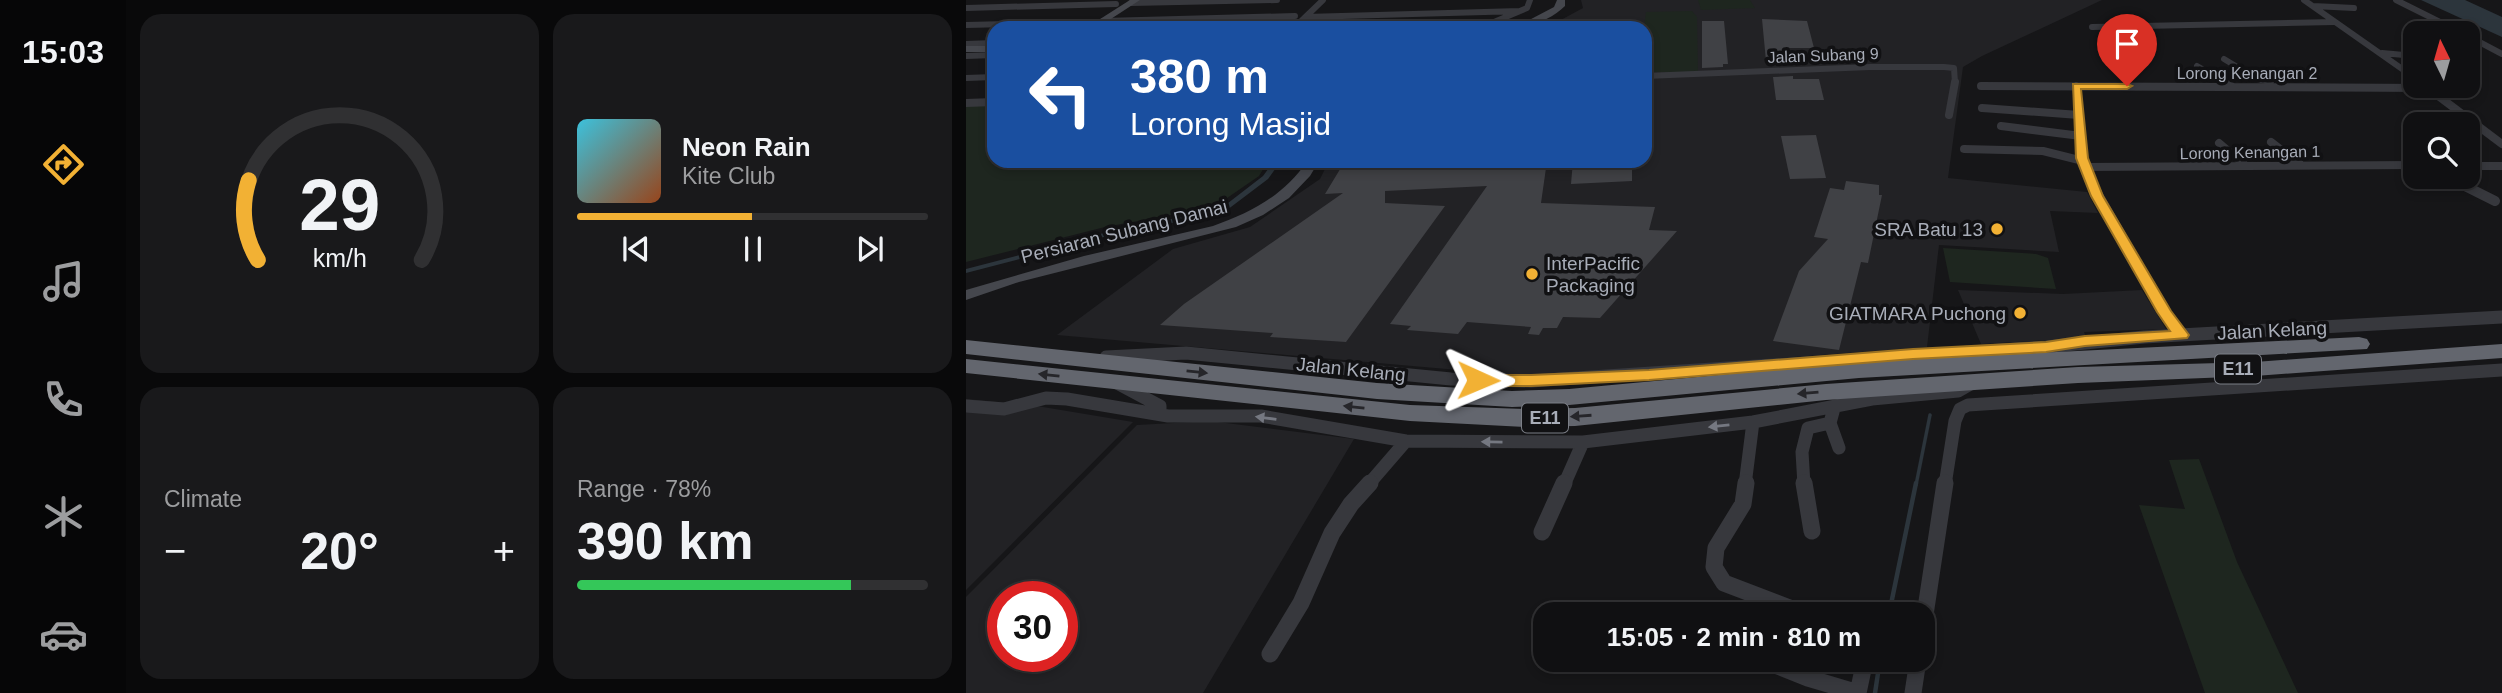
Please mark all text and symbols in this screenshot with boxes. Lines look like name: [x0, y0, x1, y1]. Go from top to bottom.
pin: [2097, 14, 2157, 86]
north arrow: [2403, 21, 2480, 98]
map controls: [2403, 21, 2480, 189]
icon: arrive: [2108, 25, 2146, 63]
text: 15:03: [22, 34, 104, 70]
street label: Jalan Subang 9: [1767, 45, 1879, 66]
icon: left: [1015, 49, 1106, 140]
text: 380 m: [1130, 49, 1269, 103]
street label: Lorong Kenangan 2: [2177, 65, 2317, 82]
text: Lorong Masjid: [1130, 106, 1331, 142]
button: search: [2403, 112, 2480, 189]
text: Neon Rain: [682, 132, 811, 162]
icon: directions: [39, 140, 88, 189]
street label: Lorong Kenangan 1: [2180, 143, 2321, 162]
text: Kite Club: [682, 163, 775, 189]
text: 29: [299, 164, 380, 245]
street label: Persiaran Subang Damai: [1019, 196, 1230, 267]
place label: SRA Batu 13: [1874, 219, 1983, 240]
marker: SRA Batu 13: [1989, 221, 2005, 237]
icon: previous: [617, 230, 655, 268]
icon: pause: [734, 230, 772, 268]
icon: next: [851, 230, 889, 268]
text: km/h: [312, 244, 367, 272]
place label: InterPacific Packaging: [1546, 253, 1640, 296]
icon: music: [39, 257, 88, 306]
marker: InterPacific Packaging: [1524, 266, 1540, 282]
place label: GIATMARA Puchong: [1829, 303, 2006, 324]
marker: GIATMARA Puchong: [2012, 305, 2028, 321]
street label: Jalan Kelang: [2217, 317, 2327, 344]
position arrow: [1441, 343, 1515, 417]
street label: Jalan Kelang: [1295, 353, 1407, 386]
road number: E11: [2215, 354, 2261, 384]
one-way arrow: [1186, 367, 1208, 378]
one-way arrow: [1038, 370, 1060, 381]
icon: phone: [39, 375, 88, 424]
one-way arrow: [1796, 388, 1818, 399]
one-way arrow: [1343, 402, 1365, 413]
road number: E11: [1522, 404, 1568, 432]
one-way arrow: [1570, 411, 1592, 422]
one-way arrow: [1255, 412, 1277, 423]
one-way arrow: [1707, 421, 1729, 432]
one-way arrow: [1481, 436, 1503, 448]
text: Range · 78%: [577, 476, 711, 502]
text: Climate: [164, 486, 242, 512]
icon: climate: [39, 492, 88, 541]
text: 390 km: [577, 512, 753, 570]
text: 20°: [300, 522, 379, 580]
text: −: [164, 530, 186, 572]
text: +: [493, 530, 515, 572]
speed limit sign: 30: [987, 581, 1078, 672]
icon: car: [39, 610, 88, 659]
text: 15:05 · 2 min · 810 m: [1607, 622, 1861, 652]

